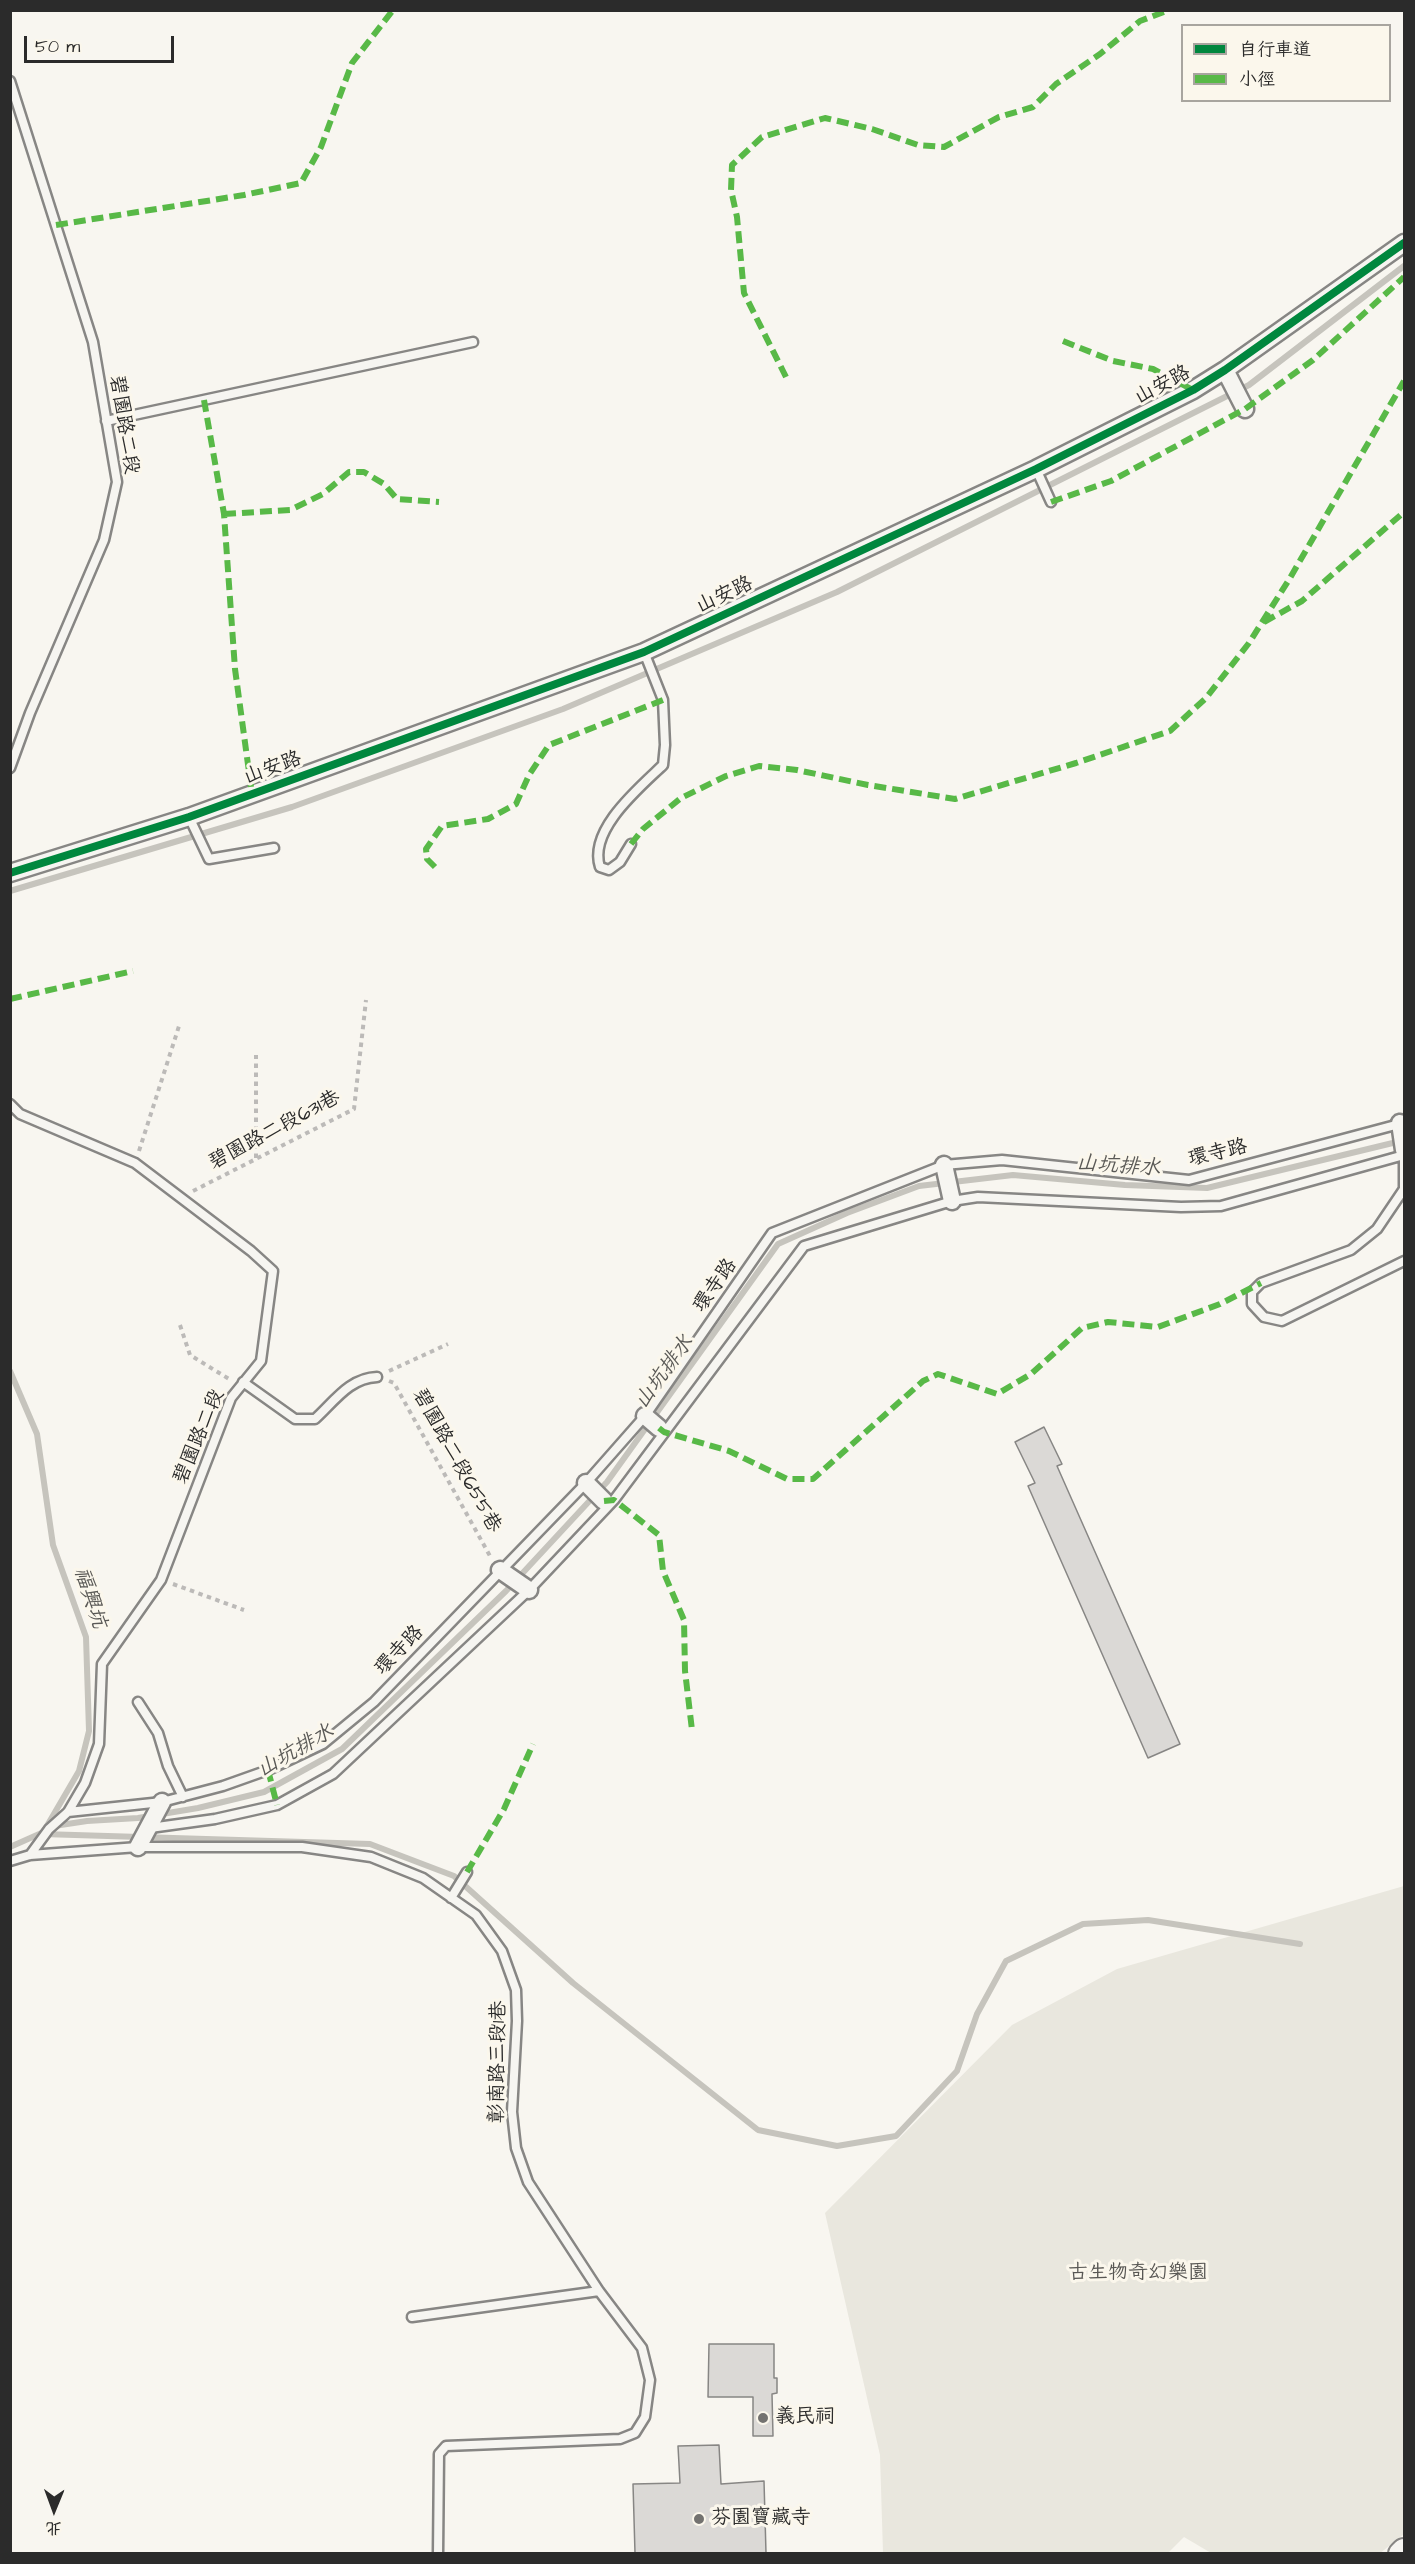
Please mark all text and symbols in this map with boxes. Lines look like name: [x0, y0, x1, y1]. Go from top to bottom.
scale bar: [27, 24, 177, 62]
legend: [1181, 24, 1391, 102]
text: 50 m: [35, 34, 80, 59]
text: 自行車道: [1239, 37, 1311, 62]
text: 小徑: [1239, 67, 1275, 92]
street label: 山安路: [1131, 361, 1195, 411]
street label: 碧園路二段: [103, 374, 143, 476]
street label: 山安路: [693, 572, 757, 620]
street label: 山安路: [241, 747, 305, 791]
street label: 碧園路二段631巷: [205, 1086, 345, 1176]
street label: 環寺路: [1186, 1136, 1250, 1172]
water label: 山坑排水: [1075, 1152, 1161, 1182]
street label: 環寺路: [689, 1255, 743, 1317]
water label: 山坑排水: [630, 1332, 700, 1414]
street label: 碧園路二段655巷: [407, 1385, 505, 1537]
street label: 碧園路二段: [169, 1386, 231, 1488]
water label: 福興坑: [67, 1564, 111, 1632]
street label: 環寺路: [371, 1621, 429, 1681]
water label: 山坑排水: [253, 1720, 339, 1784]
street label: 彰南路三段1巷: [486, 2001, 512, 2123]
park label: 古生物奇幻樂園: [1068, 2262, 1208, 2286]
place label: 義民祠: [775, 2406, 835, 2430]
marker: 義民祠: [756, 2411, 770, 2425]
north arrow: [24, 2480, 84, 2540]
place label: 芬園寶藏寺: [711, 2507, 811, 2531]
marker: 芬園寶藏寺: [692, 2512, 706, 2526]
text: 北: [45, 2517, 62, 2539]

